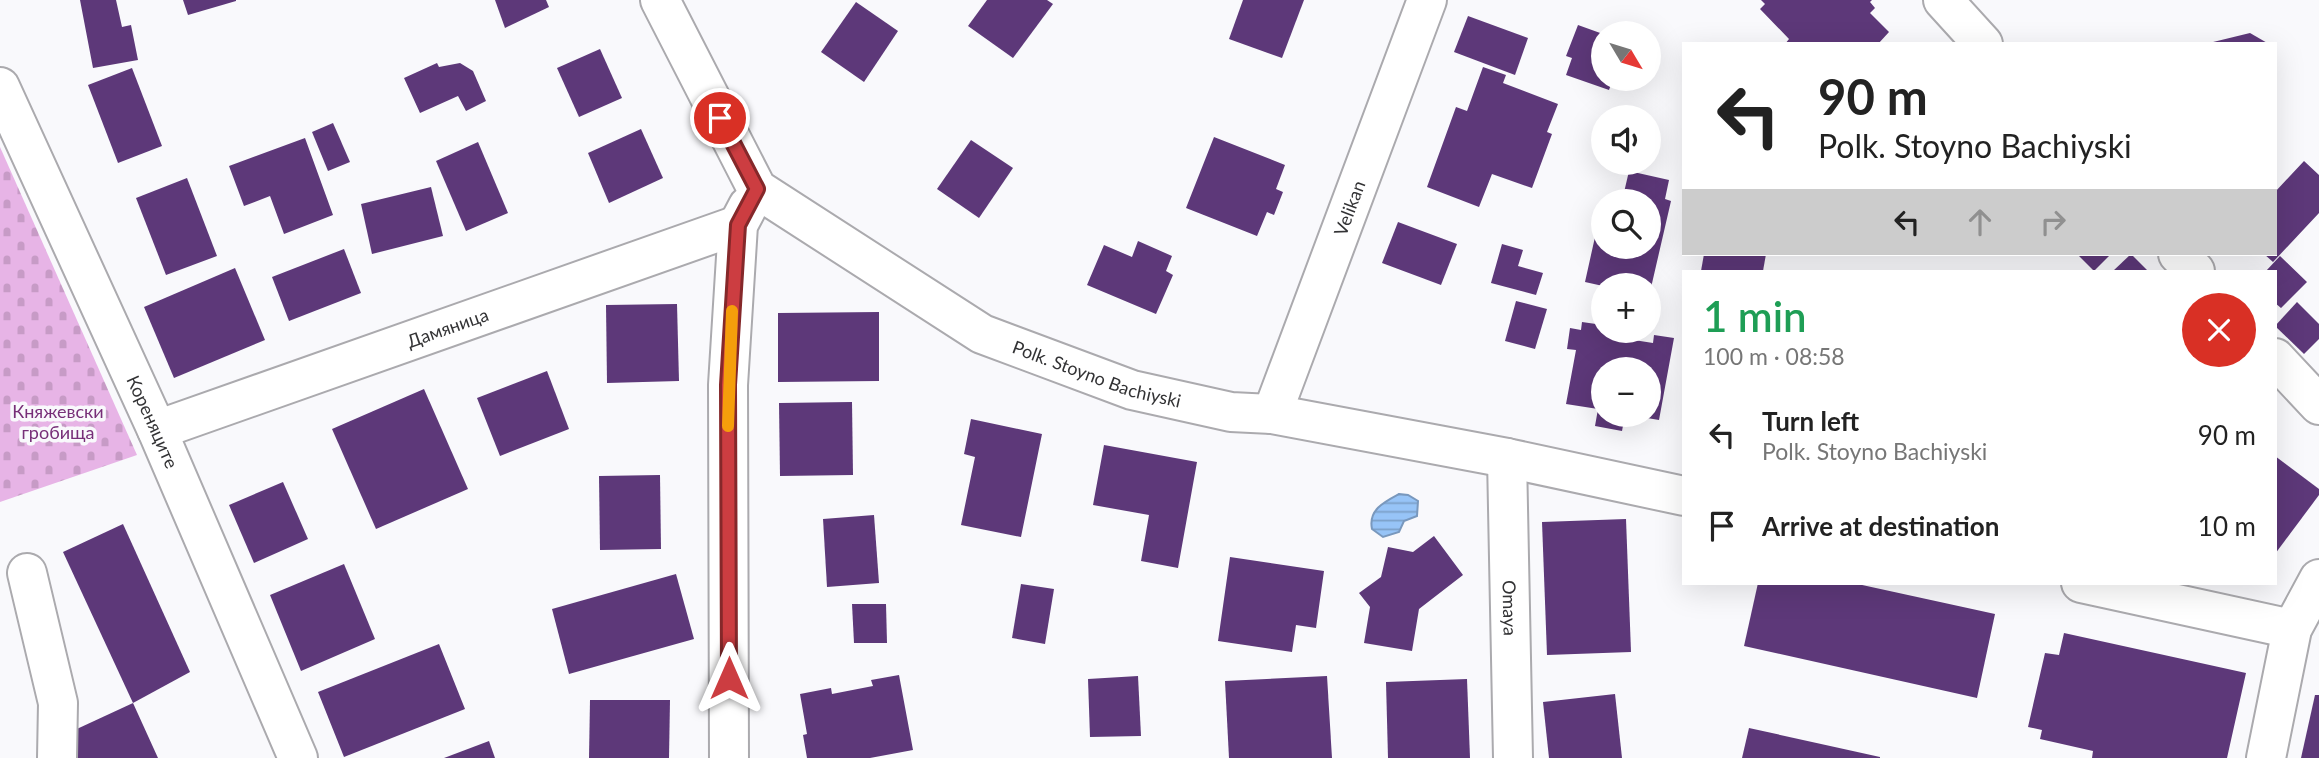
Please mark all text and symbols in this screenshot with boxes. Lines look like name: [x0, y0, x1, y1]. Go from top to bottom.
north arrow: [1591, 21, 1661, 91]
map controls: [1591, 21, 1661, 427]
text: 90 m: [1818, 67, 1928, 125]
icon: left: [1703, 70, 1794, 161]
pin: [690, 88, 750, 148]
icon: arrive: [701, 99, 739, 137]
button: sound: [1591, 105, 1661, 175]
text: Polk. Stoyno Bachiyski: [1818, 126, 2132, 165]
street label: Velikan: [1329, 177, 1369, 239]
button: search: [1591, 189, 1661, 259]
icon: left: [1888, 203, 1926, 241]
icon: ahead: [1961, 203, 1999, 241]
icon: right: [2034, 203, 2072, 241]
button: +: [1591, 273, 1661, 343]
text: 1 min: [1703, 291, 1807, 341]
button: close: [2182, 293, 2256, 367]
street label: Дамяница: [404, 303, 491, 352]
street label: Polk. Stoyno Bachiyski: [1010, 335, 1183, 412]
text: 100 m · 08:58: [1703, 342, 1845, 370]
button: −: [1591, 357, 1661, 427]
street label: Кореняците: [122, 372, 183, 472]
park label: Княжевски гробища: [12, 400, 104, 443]
text: Turn left: [1762, 405, 1859, 437]
icon: left: [1703, 416, 1741, 454]
text: 90 m: [2198, 419, 2256, 451]
text: Polk. Stoyno Bachiyski: [1762, 437, 1987, 465]
icon: arrive: [1703, 507, 1741, 545]
text: Arrive at destination: [1762, 510, 1999, 542]
text: 10 m: [2198, 510, 2256, 542]
street label: Omaya: [1498, 580, 1522, 636]
position arrow: [692, 641, 766, 715]

